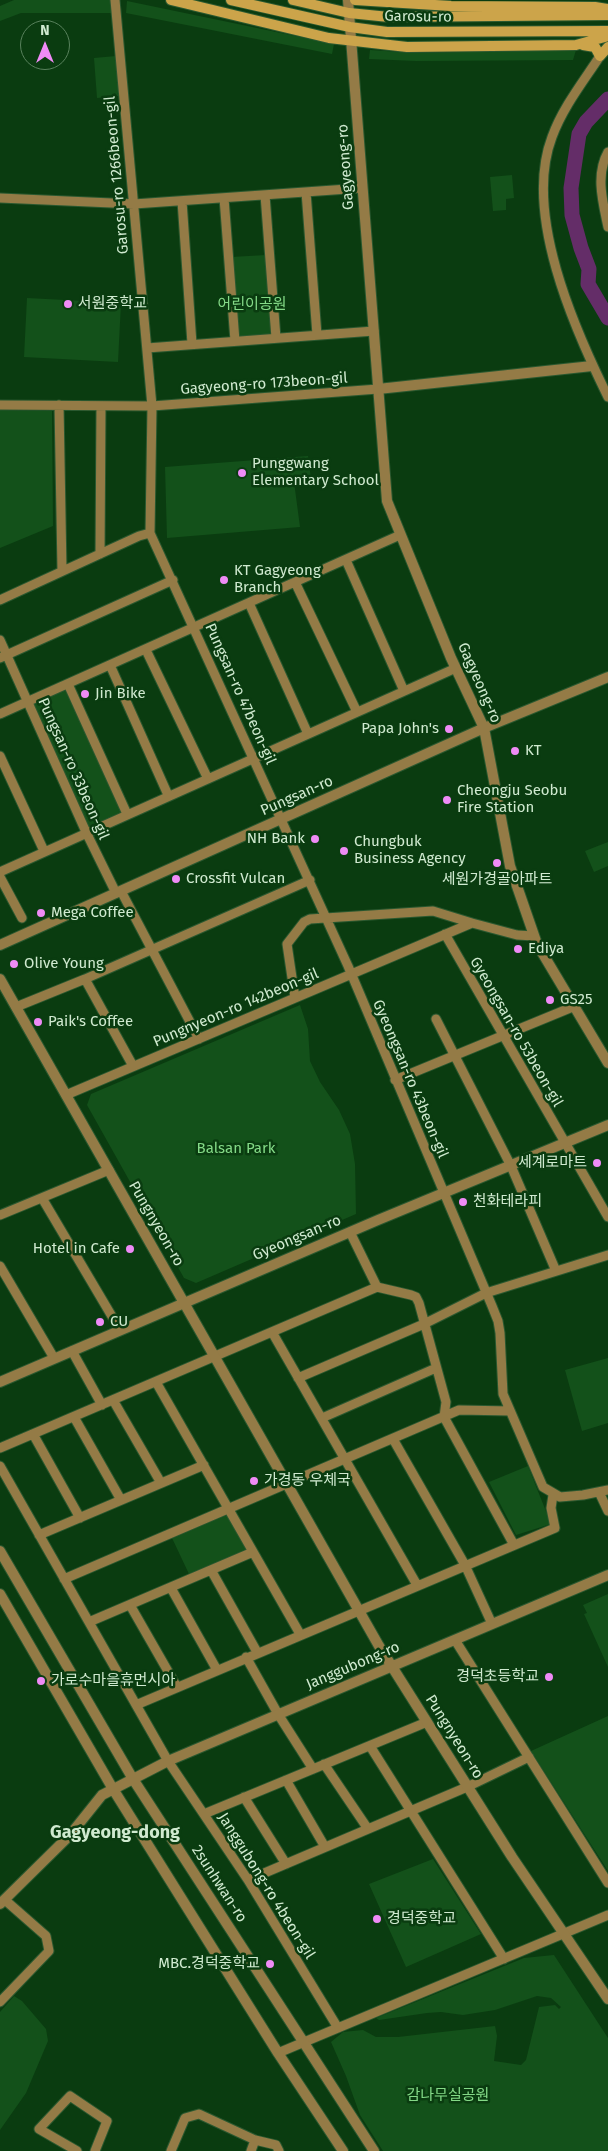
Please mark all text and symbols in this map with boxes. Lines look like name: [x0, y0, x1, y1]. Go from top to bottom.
street label: Garosu-ro: [384, 7, 452, 27]
north arrow: [20, 20, 70, 70]
text: N: [40, 22, 50, 39]
street label: Garosu-ro 1266beon-gil: [101, 95, 133, 255]
street label: Gagyeong-ro: [334, 123, 358, 211]
place label: 서원중학교: [78, 295, 147, 313]
park label: 어린이공원: [218, 296, 286, 314]
marker: 서원중학교: [62, 298, 74, 310]
street label: Gagyeong-ro 173beon-gil: [180, 369, 348, 399]
place label: Punggwang Elementary School: [252, 455, 379, 490]
marker: Punggwang Elementary School: [236, 467, 248, 479]
place label: KT Gagyeong Branch: [234, 562, 321, 597]
marker: KT Gagyeong Branch: [218, 574, 230, 586]
street label: Pungsan-ro 47beon-gil: [201, 621, 279, 767]
street label: Gagyeong-ro: [453, 640, 505, 726]
place label: Jin Bike: [95, 685, 146, 703]
marker: Jin Bike: [79, 688, 91, 700]
street label: Pungsan-ro 33beon-gil: [34, 695, 112, 843]
place label: Papa John's: [361, 720, 439, 738]
marker: Papa John's: [443, 723, 455, 735]
place label: KT: [525, 742, 542, 760]
marker: KT: [509, 745, 521, 757]
street label: Pungsan-ro: [258, 772, 336, 820]
place label: Cheongju Seobu Fire Station: [457, 782, 567, 817]
marker: Cheongju Seobu Fire Station: [441, 794, 453, 806]
place label: NH Bank: [247, 830, 305, 848]
marker: NH Bank: [309, 833, 321, 845]
place label: Chungbuk Business Agency: [354, 833, 466, 868]
marker: Chungbuk Business Agency: [338, 845, 350, 857]
marker: 세원가경골아파트: [491, 857, 503, 869]
place label: Crossfit Vulcan: [186, 870, 285, 888]
place label: 세원가경골아파트: [442, 871, 552, 889]
marker: Crossfit Vulcan: [170, 873, 182, 885]
place label: Mega Coffee: [51, 904, 134, 922]
marker: Mega Coffee: [35, 907, 47, 919]
place label: Ediya: [528, 940, 564, 958]
marker: Ediya: [512, 943, 524, 955]
street label: Gyeongsan-ro 53beon-gil: [466, 954, 566, 1110]
place label: Olive Young: [24, 955, 104, 973]
marker: Olive Young: [8, 958, 20, 970]
street label: Pungnyeon-ro 142beon-gil: [150, 965, 322, 1051]
place label: GS25: [560, 991, 592, 1009]
marker: GS25: [544, 994, 556, 1006]
street label: Gyeongsan-ro 43beon-gil: [368, 997, 452, 1161]
place label: Paik's Coffee: [48, 1013, 133, 1031]
marker: Paik's Coffee: [32, 1016, 44, 1028]
park label: Balsan Park: [197, 1140, 275, 1158]
place label: 세계로마트: [518, 1154, 587, 1172]
marker: 세계로마트: [591, 1157, 603, 1169]
street label: Pungnyeon-ro: [124, 1178, 188, 1270]
place label: 천화테라피: [473, 1193, 542, 1211]
marker: 천화테라피: [457, 1196, 469, 1208]
street label: Gyeongsan-ro: [250, 1211, 344, 1265]
place label: Hotel in Cafe: [33, 1240, 120, 1258]
marker: Hotel in Cafe: [124, 1243, 136, 1255]
place label: CU: [110, 1313, 128, 1331]
marker: CU: [94, 1316, 106, 1328]
place label: 가경동 우체국: [264, 1472, 351, 1490]
marker: 가경동 우체국: [248, 1475, 260, 1487]
street label: Janggubong-ro: [303, 1638, 403, 1694]
place label: 경덕초등학교: [456, 1668, 539, 1686]
marker: 경덕초등학교: [543, 1671, 555, 1683]
place label: 가로수마을휴먼시아: [51, 1672, 175, 1690]
marker: 가로수마을휴먼시아: [35, 1675, 47, 1687]
street label: Pungnyeon-ro: [421, 1692, 487, 1782]
street label: Janggubong-ro 4beon-gil: [214, 1810, 318, 1962]
district label: Gagyeong-dong: [50, 1822, 180, 1844]
street label: 2sunhwan-ro: [187, 1842, 251, 1926]
place label: 경덕중학교: [387, 1910, 456, 1928]
marker: 경덕중학교: [371, 1913, 383, 1925]
place label: MBC.경덕중학교: [158, 1955, 260, 1973]
marker: MBC.경덕중학교: [264, 1958, 276, 1970]
park label: 감나무실공원: [407, 2087, 489, 2105]

